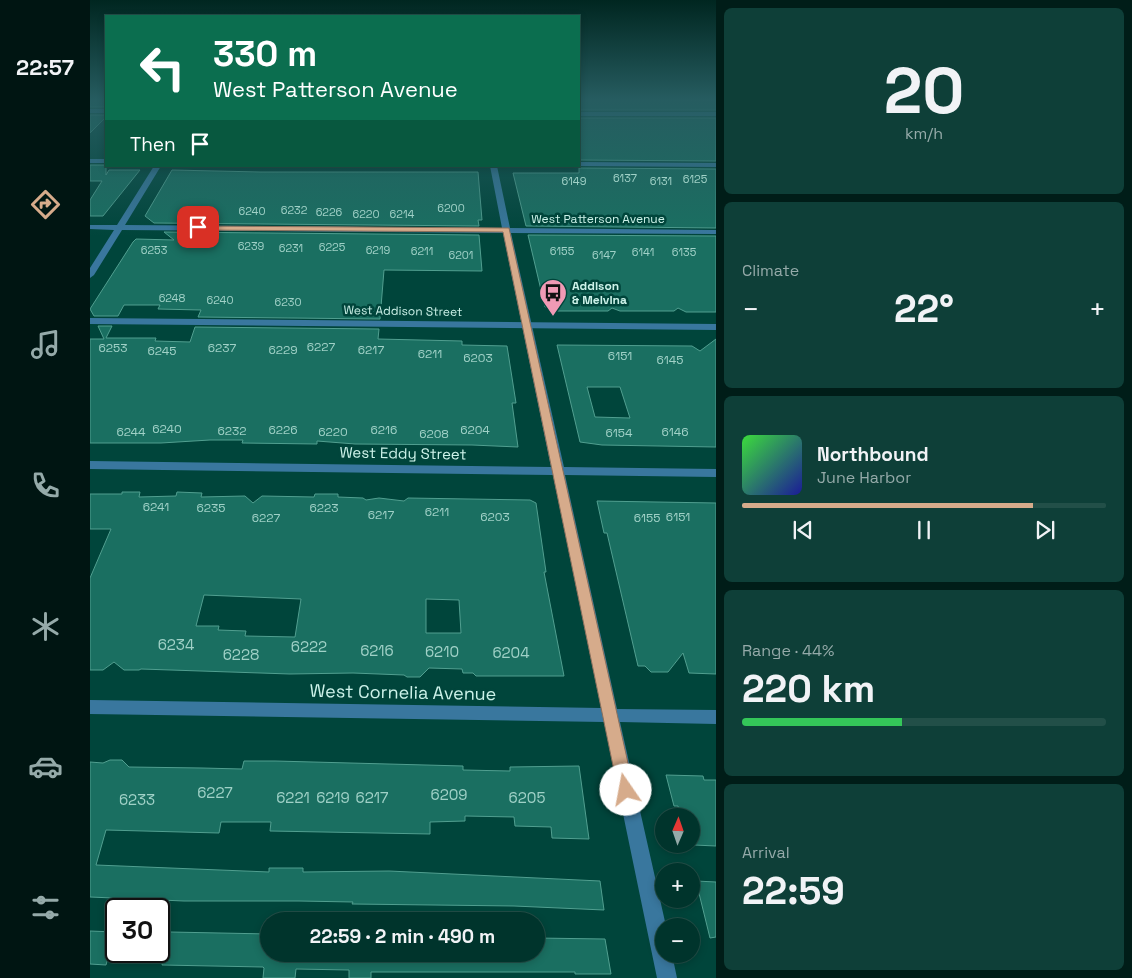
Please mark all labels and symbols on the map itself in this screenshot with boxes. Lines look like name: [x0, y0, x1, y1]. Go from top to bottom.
house number: 6137: [613, 171, 637, 185]
house number: 6125: [683, 172, 708, 186]
house number: 6149: [562, 174, 587, 188]
house number: 6131: [650, 174, 672, 188]
house number: 6200: [437, 201, 465, 215]
house number: 6232: [281, 203, 308, 217]
house number: 6240: [239, 204, 265, 218]
house number: 6226: [316, 205, 343, 219]
pin: [177, 206, 219, 248]
house number: 6220: [352, 207, 380, 221]
house number: 6214: [390, 207, 415, 221]
street label: West Patterson Avenue: [531, 211, 665, 227]
house number: 6239: [238, 239, 265, 253]
house number: 6225: [319, 240, 346, 254]
house number: 6231: [279, 241, 303, 255]
house number: 6253: [141, 243, 168, 257]
house number: 6219: [366, 243, 391, 257]
house number: 6211: [411, 244, 433, 258]
house number: 6155: [550, 244, 575, 258]
house number: 6141: [632, 245, 654, 259]
house number: 6135: [672, 245, 697, 259]
house number: 6201: [449, 248, 473, 262]
house number: 6147: [592, 248, 616, 262]
bus stop icon: Addison & Melvina: [538, 278, 568, 317]
place label: Addison & Melvina: [572, 278, 627, 308]
house number: 6248: [159, 291, 186, 305]
house number: 6240: [207, 293, 233, 307]
house number: 6230: [275, 295, 301, 309]
street label: West Addison Street: [343, 302, 463, 320]
house number: 6227: [307, 339, 335, 355]
house number: 6253: [99, 340, 127, 356]
house number: 6237: [208, 340, 236, 356]
house number: 6229: [268, 342, 298, 358]
house number: 6217: [358, 342, 384, 358]
house number: 6245: [148, 343, 176, 359]
house number: 6211: [418, 346, 442, 362]
house number: 6151: [608, 348, 632, 364]
house number: 6203: [463, 350, 493, 366]
house number: 6145: [656, 352, 684, 368]
house number: 6240: [152, 421, 182, 437]
house number: 6226: [268, 422, 298, 438]
house number: 6216: [371, 422, 397, 438]
house number: 6204: [460, 422, 490, 438]
house number: 6232: [218, 423, 246, 439]
house number: 6244: [116, 424, 146, 440]
house number: 6220: [318, 424, 348, 440]
house number: 6146: [661, 424, 689, 440]
house number: 6154: [605, 425, 633, 441]
house number: 6208: [419, 426, 449, 442]
street label: West Eddy Street: [339, 442, 467, 464]
house number: 6241: [143, 499, 169, 515]
house number: 6235: [197, 500, 225, 516]
house number: 6223: [310, 500, 338, 516]
house number: 6211: [425, 504, 449, 520]
house number: 6217: [368, 507, 394, 523]
house number: 6203: [480, 509, 510, 525]
house number: 6151: [666, 509, 690, 525]
house number: 6227: [252, 510, 280, 526]
house number: 6155: [634, 510, 660, 526]
house number: 6234: [158, 635, 194, 654]
house number: 6222: [291, 637, 327, 656]
house number: 6216: [360, 641, 394, 660]
house number: 6210: [425, 642, 459, 661]
house number: 6204: [492, 643, 530, 662]
house number: 6228: [223, 645, 259, 664]
street label: West Cornelia Avenue: [309, 679, 497, 705]
position arrow: [599, 763, 651, 815]
house number: 6227: [197, 783, 233, 802]
house number: 6209: [431, 785, 467, 804]
house number: 6221: [276, 788, 310, 807]
house number: 6219: [316, 788, 350, 807]
house number: 6217: [356, 788, 388, 807]
house number: 6205: [509, 788, 545, 807]
house number: 6233: [119, 790, 155, 809]
north arrow: [655, 808, 700, 852]
speed limit sign: 30: [105, 898, 170, 963]

